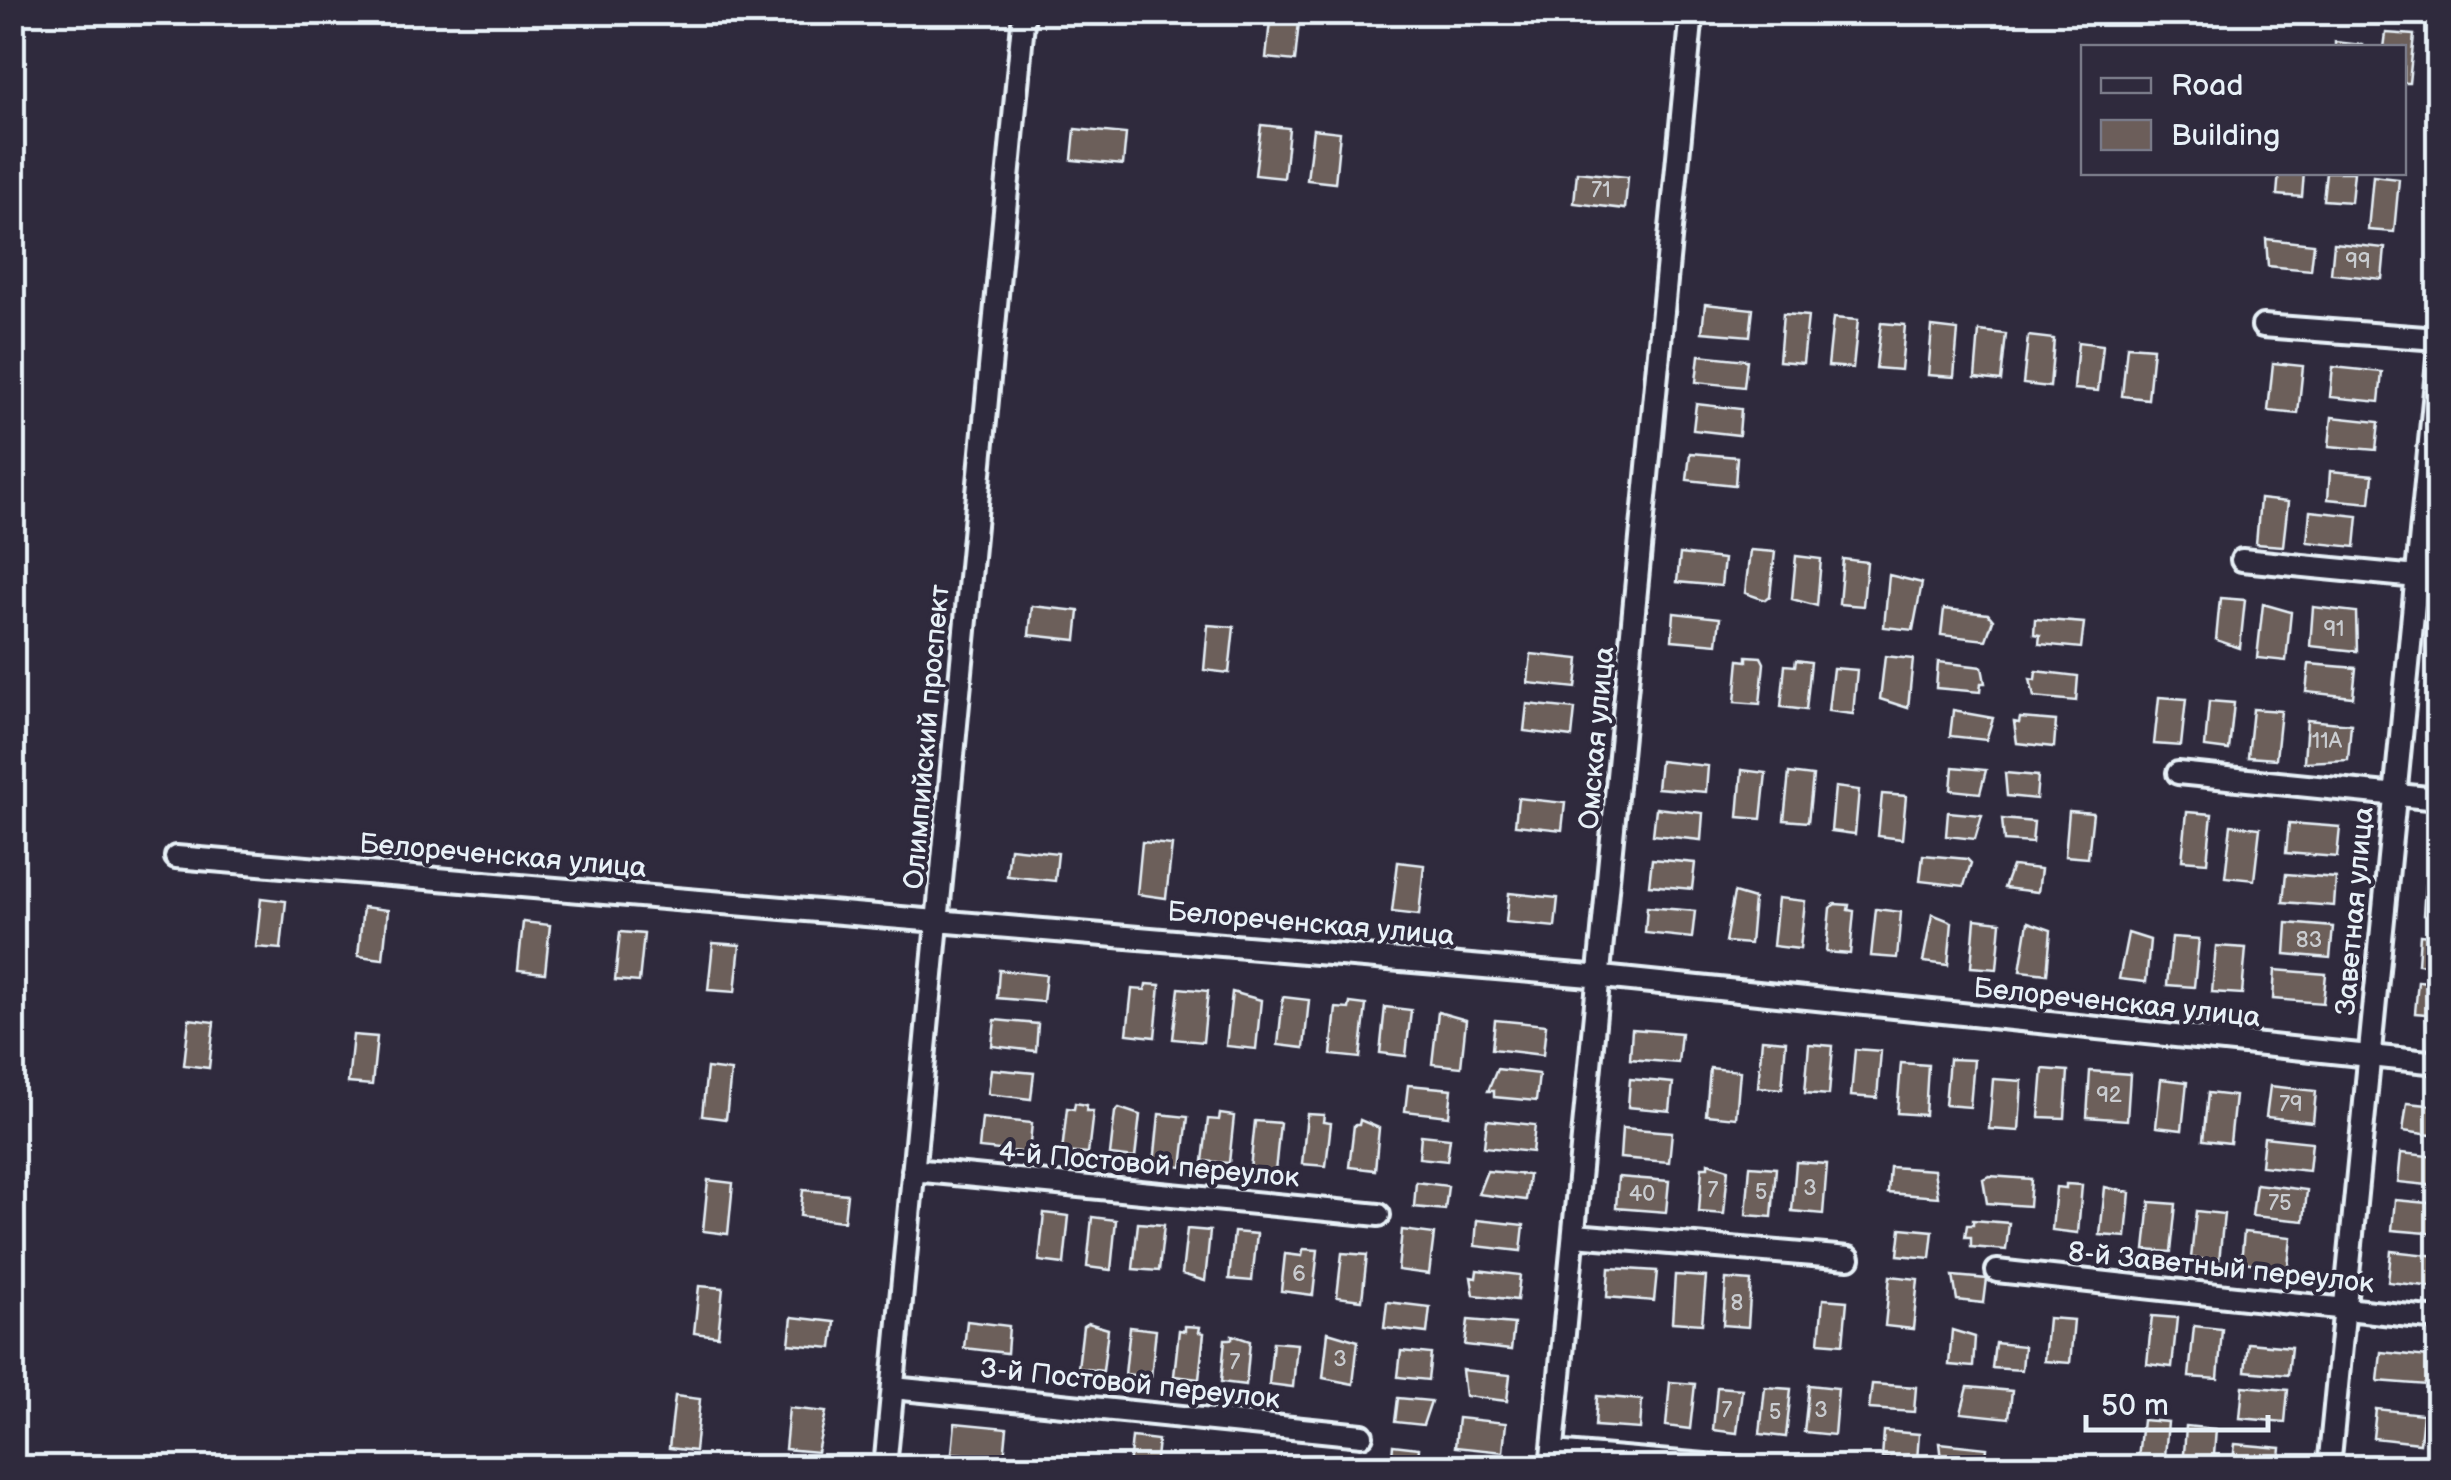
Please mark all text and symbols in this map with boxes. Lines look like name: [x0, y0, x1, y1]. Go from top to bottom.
legend: [2081, 45, 2406, 175]
text: Road: [2171, 68, 2244, 104]
text: Building: [2171, 118, 2280, 154]
house number: 71: [1591, 177, 1611, 204]
house number: 99: [2345, 248, 2371, 275]
street label: Олимпийский проспект: [897, 583, 957, 891]
house number: 91: [2323, 616, 2345, 643]
street label: Омская улица: [1573, 645, 1621, 831]
house number: 11А: [2312, 728, 2343, 755]
street label: Заветная улица: [2329, 805, 2381, 1017]
street label: Белореченская улица: [358, 827, 648, 885]
street label: Белореченская улица: [1166, 895, 1456, 953]
house number: 83: [2296, 927, 2322, 954]
street label: Белореченская улица: [1972, 972, 2262, 1035]
house number: 92: [2096, 1082, 2122, 1109]
house number: 79: [2279, 1091, 2303, 1118]
street label: 4-й Постовой переулок: [997, 1135, 1301, 1195]
house number: 3: [1803, 1175, 1817, 1202]
house number: 7: [1708, 1177, 1719, 1204]
house number: 5: [1755, 1179, 1767, 1206]
house number: 40: [1629, 1181, 1655, 1208]
house number: 75: [2268, 1190, 2292, 1217]
street label: 8-й Заветный переулок: [2066, 1236, 2376, 1300]
house number: 6: [1292, 1261, 1306, 1288]
house number: 8: [1731, 1290, 1743, 1317]
house number: 3: [1333, 1346, 1347, 1373]
house number: 7: [1230, 1349, 1241, 1376]
street label: 3-й Постовой переулок: [978, 1352, 1282, 1416]
scale bar: [2086, 1370, 2268, 1432]
text: 50 m: [2101, 1388, 2169, 1424]
house number: 7: [1722, 1397, 1733, 1424]
house number: 3: [1814, 1397, 1828, 1424]
house number: 5: [1769, 1399, 1781, 1426]

